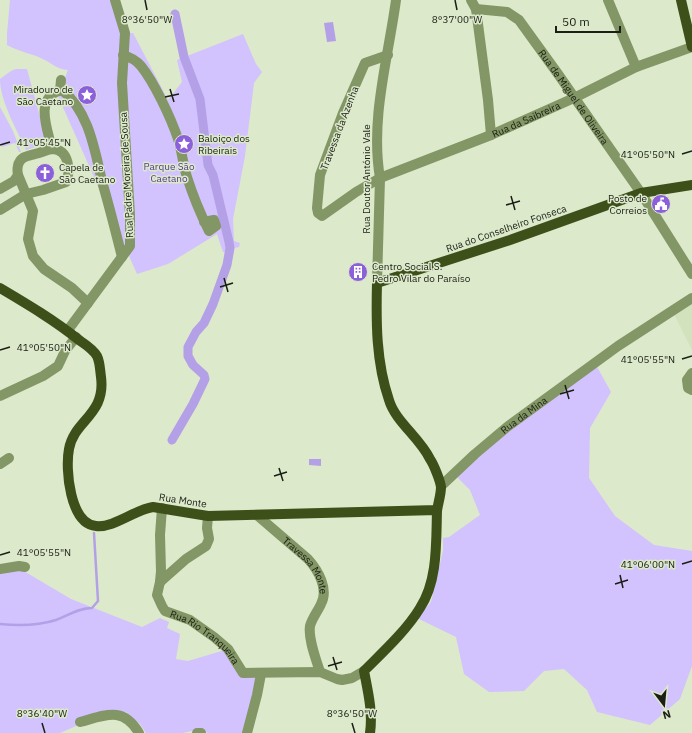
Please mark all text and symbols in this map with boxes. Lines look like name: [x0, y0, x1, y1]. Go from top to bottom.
scale bar: [556, 8, 620, 34]
text: 8°36'50"W: [122, 13, 172, 26]
text: 8°37'00"W: [432, 13, 482, 26]
text: 50 m: [562, 14, 590, 29]
street label: Rua de Miguel de Oliveira: [535, 47, 612, 148]
place label: Miradouro de São Caetano: [13, 83, 74, 108]
place icon: Miradouro de São Caetano: [76, 84, 98, 106]
street label: Travessa da Azenha: [318, 84, 362, 172]
street label: Rua da Saibreira: [490, 99, 563, 141]
street label: Rua Padre Moreira de Sousa: [117, 111, 136, 238]
street label: Rua Doutor António Vale: [360, 124, 373, 234]
place label: Baloiço dos Ribeirais: [198, 132, 250, 157]
place icon: Baloiço dos Ribeirais: [173, 133, 195, 155]
text: 41°05'45"N: [17, 136, 71, 149]
text: 41°05'50"N: [621, 148, 675, 161]
park label: Parque São Caetano: [144, 160, 195, 185]
place label: Capela de São Caetano: [59, 161, 116, 186]
church icon: Capela de São Caetano: [34, 162, 56, 184]
place label: Posto de Correios: [608, 192, 648, 217]
public building icon: Posto de Correios: [650, 193, 672, 215]
street label: Rua do Conselheiro Fonseca: [444, 201, 569, 255]
place label: Centro Social S. Pedro Vilar do Paraíso: [372, 260, 471, 285]
building icon: Centro Social S. Pedro Vilar do Paraíso: [347, 261, 369, 283]
text: 41°05'50"N: [17, 341, 71, 354]
text: 41°05'55"N: [621, 353, 675, 366]
street label: Rua da Mina: [498, 394, 550, 437]
street label: Rua Monte: [158, 490, 208, 511]
street label: Travessa Monte: [280, 534, 330, 595]
text: 41°05'55"N: [17, 546, 71, 559]
text: 41°06'00"N: [621, 558, 675, 571]
street label: Rua Rio Tranqueira: [168, 607, 242, 667]
north arrow: [644, 685, 684, 725]
text: 8°36'40"W: [17, 707, 67, 720]
text: 8°36'50"W: [327, 707, 377, 720]
text: N: [661, 707, 673, 722]

